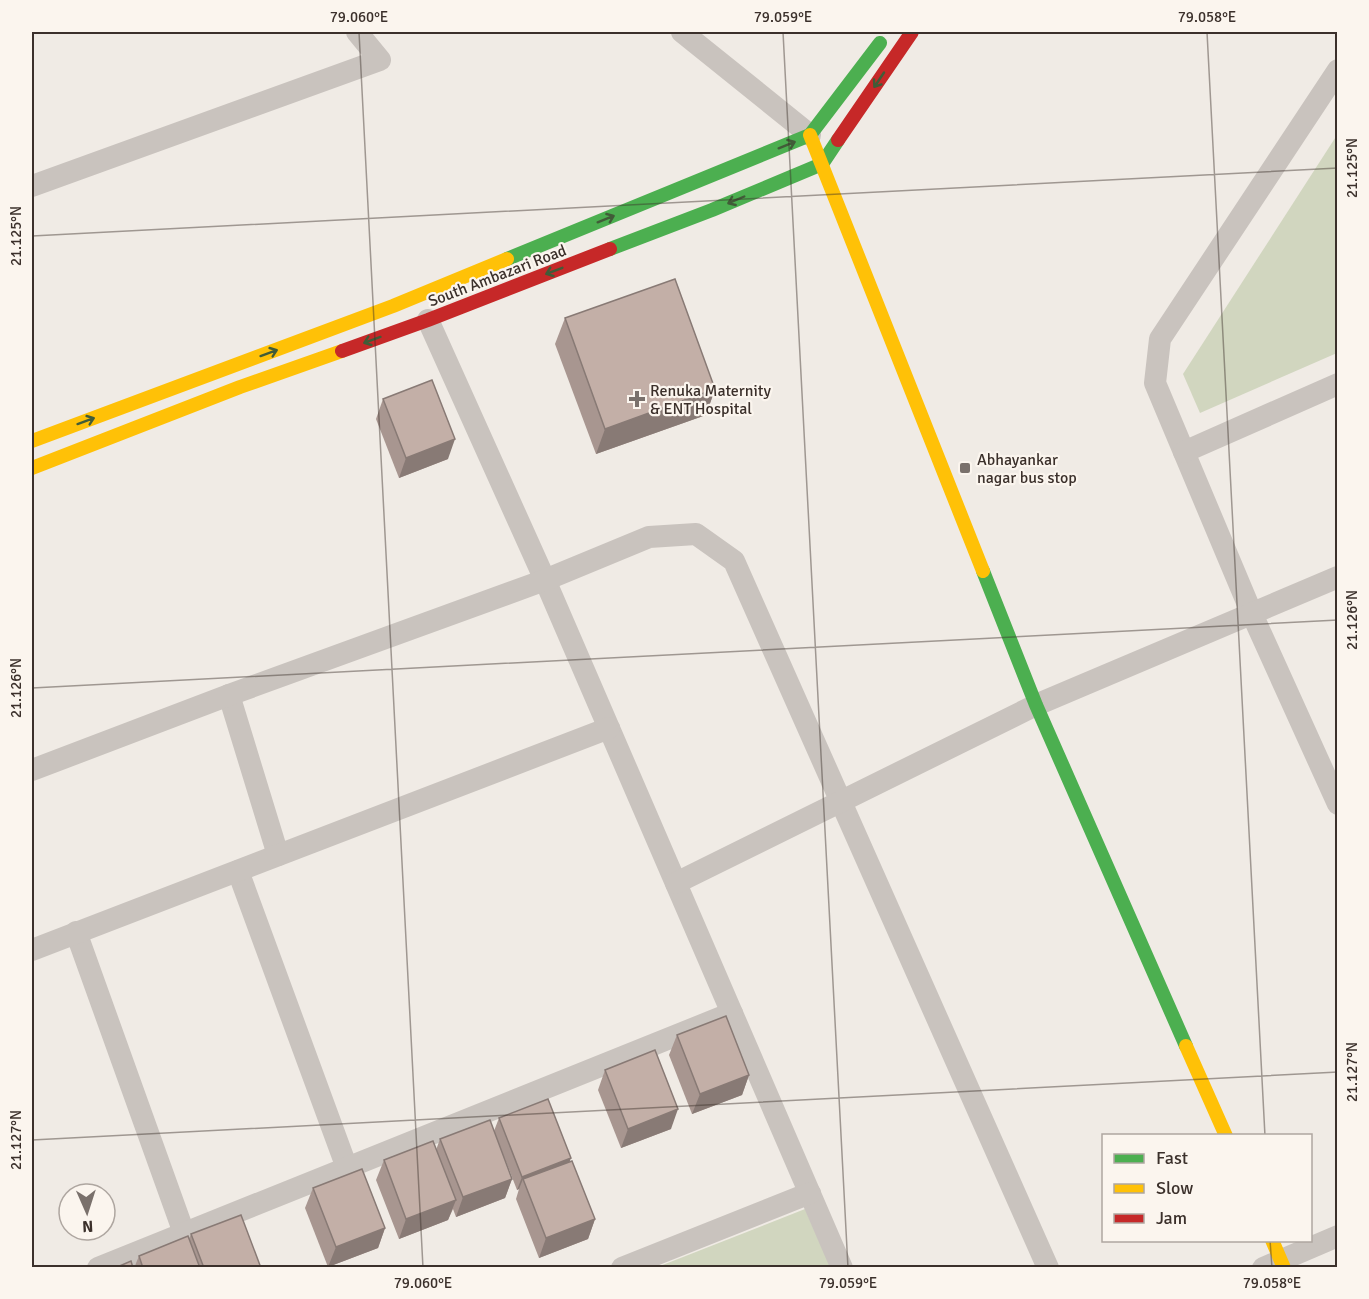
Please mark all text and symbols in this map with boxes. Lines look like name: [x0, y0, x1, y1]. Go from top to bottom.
text: 79.060°E: [330, 8, 388, 26]
text: 79.059°E: [754, 8, 812, 26]
text: 79.058°E: [1178, 8, 1236, 26]
one-way arrow: [873, 71, 885, 88]
text: 21.125°N: [1343, 138, 1361, 198]
one-way arrow: [777, 139, 796, 150]
one-way arrow: [727, 195, 745, 206]
text: 21.125°N: [7, 206, 25, 266]
one-way arrow: [597, 213, 615, 224]
street label: South Ambazari Road: [425, 240, 569, 312]
one-way arrow: [545, 266, 564, 277]
one-way arrow: [363, 335, 381, 346]
one-way arrow: [259, 346, 278, 357]
place label: Renuka Maternity & ENT Hospital: [650, 381, 771, 419]
marker: Renuka Maternity & ENT Hospital: [628, 390, 646, 408]
one-way arrow: [76, 415, 95, 426]
place label: Abhayankar nagar bus stop: [977, 450, 1077, 488]
marker: Abhayankar nagar bus stop: [958, 461, 972, 475]
text: 21.126°N: [1343, 590, 1361, 650]
text: 21.126°N: [7, 658, 25, 718]
text: 21.127°N: [1343, 1042, 1361, 1102]
text: 21.127°N: [7, 1110, 25, 1170]
legend: [1102, 1134, 1312, 1242]
text: Fast: [1156, 1147, 1188, 1169]
text: Slow: [1156, 1177, 1193, 1199]
north arrow: [57, 1182, 117, 1242]
text: Jam: [1156, 1207, 1187, 1229]
text: N: [82, 1216, 94, 1236]
text: 79.060°E: [394, 1274, 452, 1292]
text: 79.059°E: [819, 1274, 877, 1292]
text: 79.058°E: [1243, 1274, 1301, 1292]

